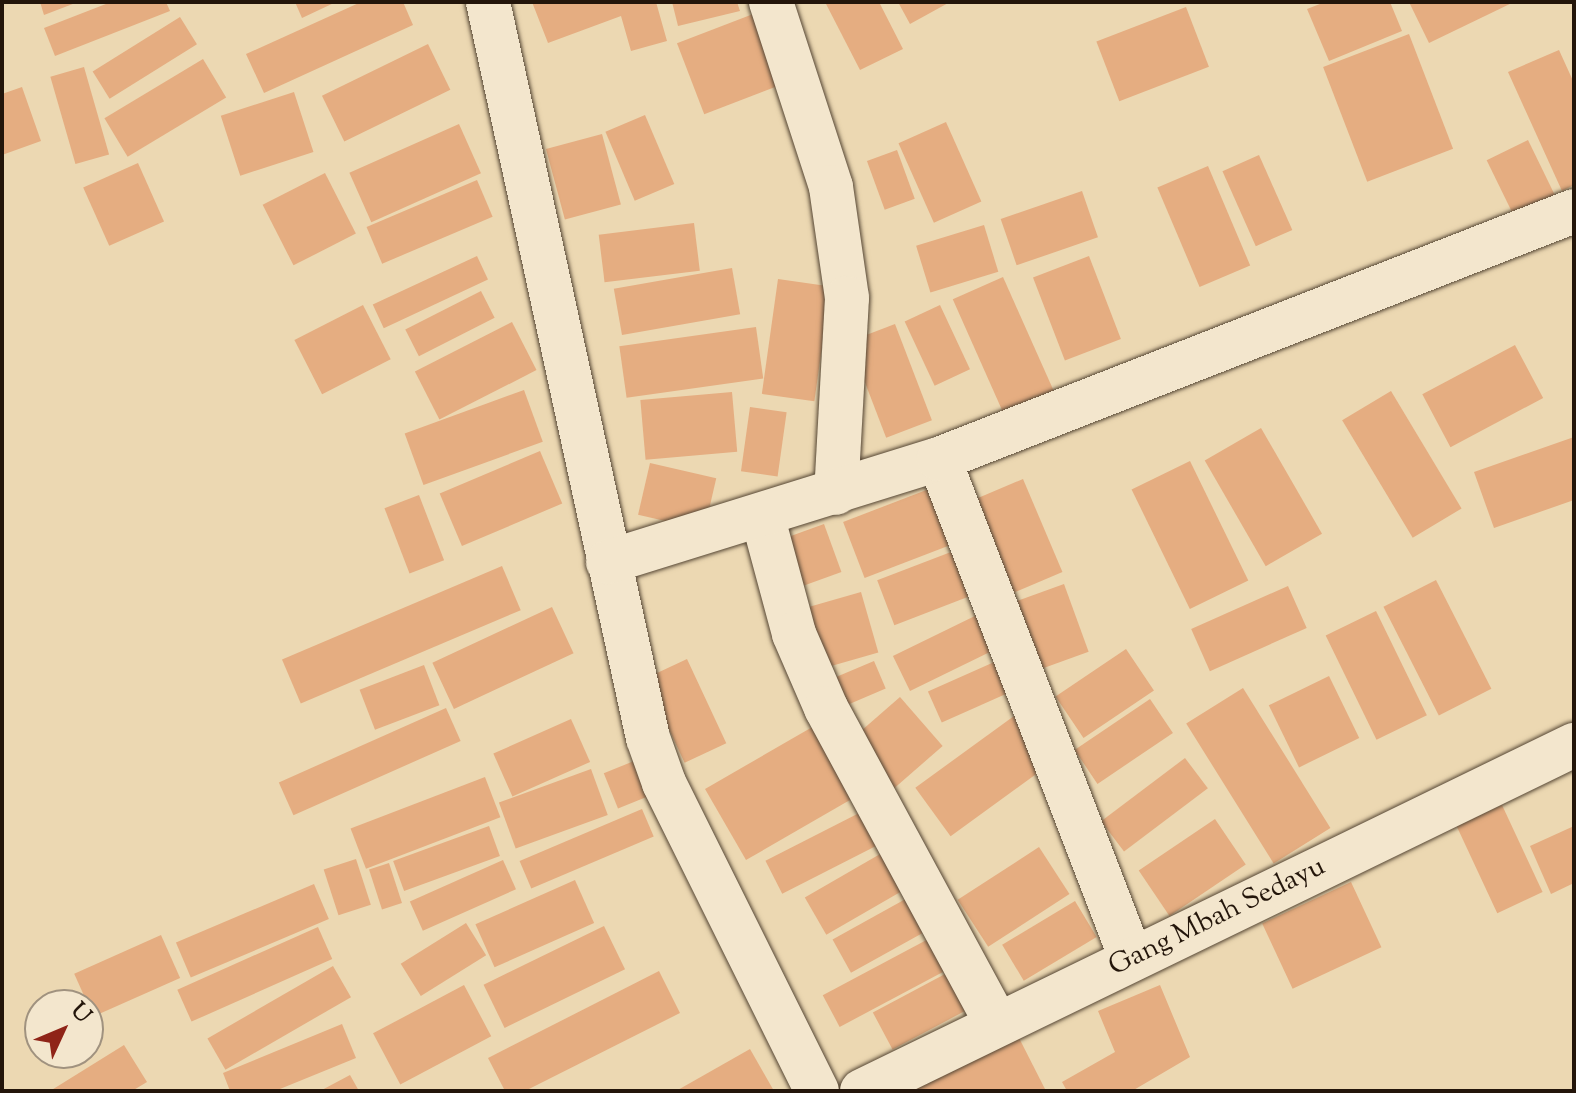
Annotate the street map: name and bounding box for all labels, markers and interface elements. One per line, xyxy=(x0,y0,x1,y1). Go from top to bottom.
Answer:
street label: Gang Mbah Sedayu xyxy=(1103,850,1331,984)
north arrow xyxy=(24,989,104,1069)
text: U xyxy=(62,996,98,1031)

